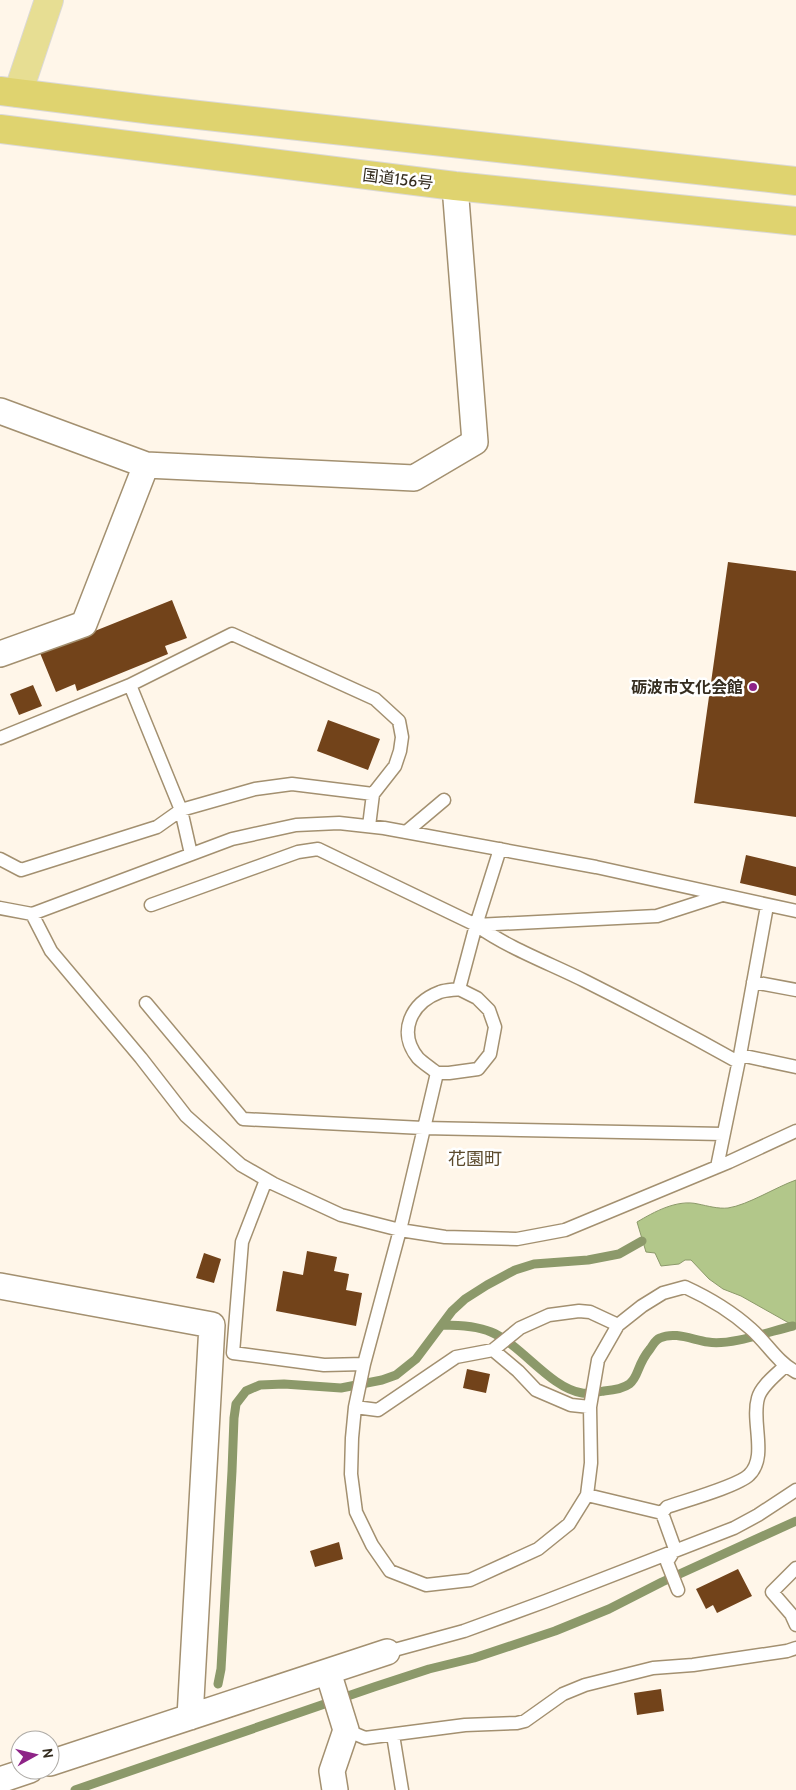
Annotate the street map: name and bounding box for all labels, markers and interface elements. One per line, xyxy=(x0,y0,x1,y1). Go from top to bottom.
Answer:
street label: 国道156号 xyxy=(362,165,434,193)
place label: 砺波市文化会館 xyxy=(631,678,743,697)
marker: 砺波市文化会館 xyxy=(747,681,759,693)
district label: 花園町 xyxy=(448,1148,502,1170)
north arrow xyxy=(10,1730,60,1780)
text: N xyxy=(38,1747,57,1759)

